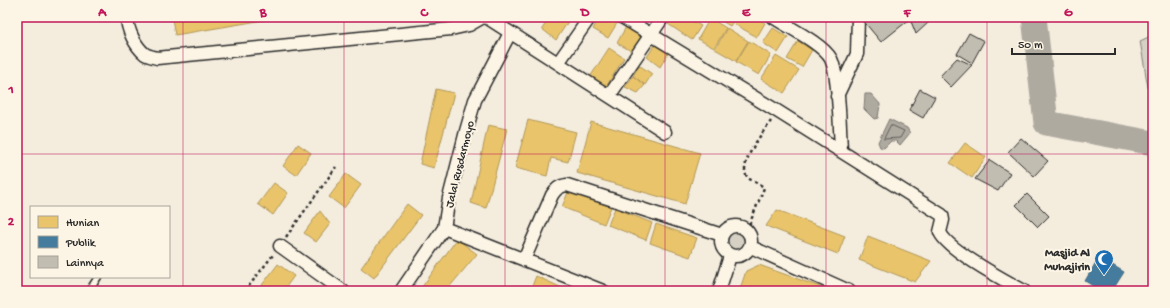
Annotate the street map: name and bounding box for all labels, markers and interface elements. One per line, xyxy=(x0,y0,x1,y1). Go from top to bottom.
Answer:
text: A xyxy=(97,6,107,21)
text: B xyxy=(259,6,268,21)
text: C xyxy=(419,6,429,21)
text: D xyxy=(580,6,590,21)
text: E xyxy=(742,6,751,21)
text: F xyxy=(903,6,912,21)
text: G xyxy=(1064,6,1073,21)
scale bar xyxy=(1012,30,1115,56)
text: 50 m xyxy=(1018,39,1043,53)
text: 1 xyxy=(7,83,14,98)
street label: Jalal Rusdarmoyo xyxy=(443,120,478,209)
legend xyxy=(30,206,170,278)
text: 2 xyxy=(8,215,15,230)
text: Hunian xyxy=(66,217,99,231)
text: Publik xyxy=(65,237,97,251)
place label: Masjid Al Muhajirin xyxy=(1044,247,1090,275)
mosque icon: Masjid Al Muhajirin xyxy=(1093,248,1115,276)
text: Lainnya xyxy=(66,257,104,271)

